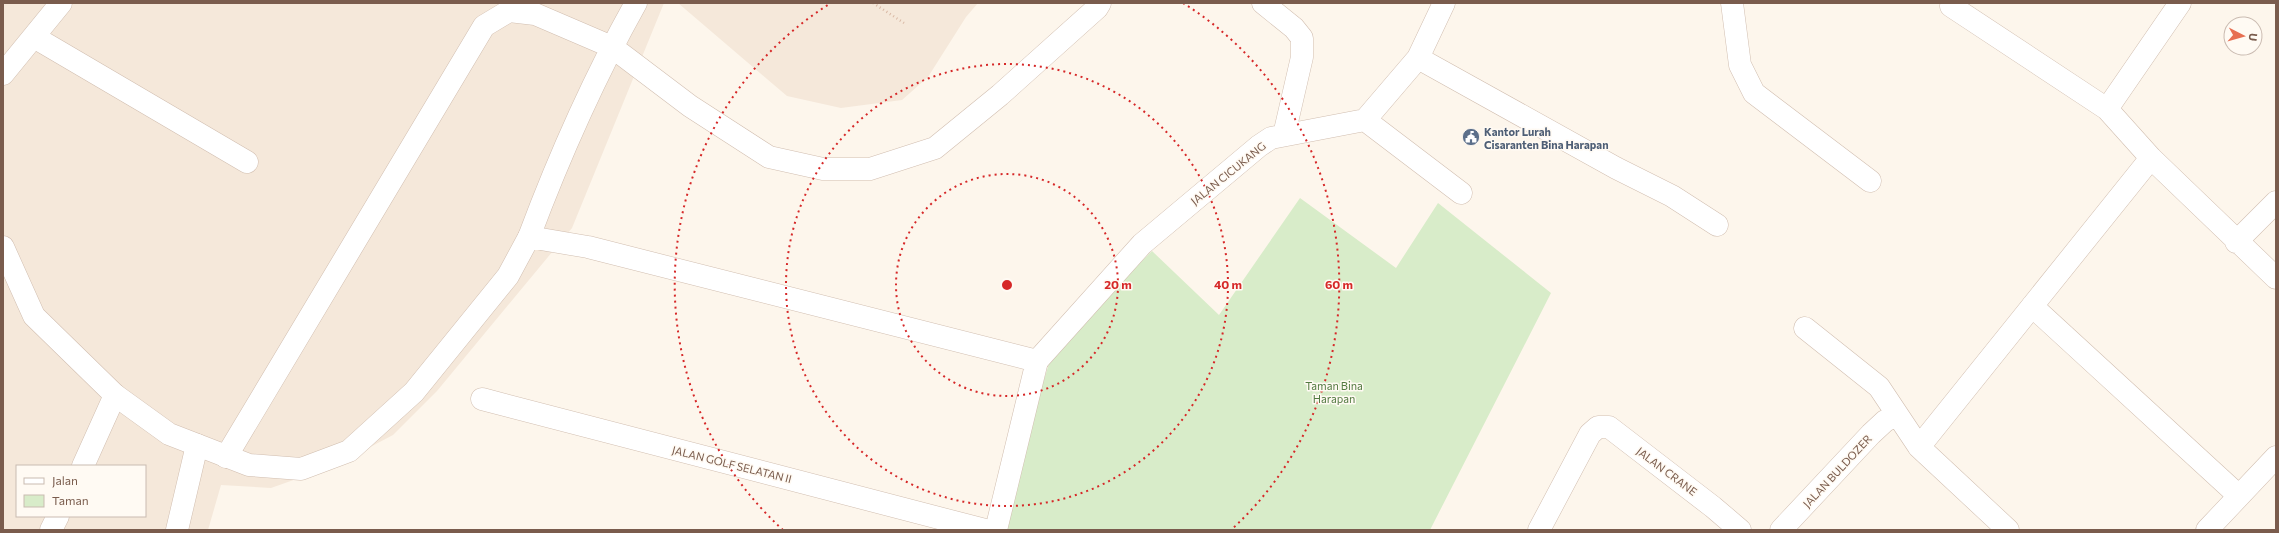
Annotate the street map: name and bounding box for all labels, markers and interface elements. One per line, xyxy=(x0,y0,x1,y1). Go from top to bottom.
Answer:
north arrow xyxy=(2223,16,2263,56)
text: U xyxy=(2247,32,2260,42)
place label: Kantor Lurah Cisaranten Bina Harapan xyxy=(1484,125,1609,151)
public building icon: Kantor Lurah Cisaranten Bina Harapan xyxy=(1461,127,1481,147)
street label: JALAN CICUKANG xyxy=(1188,139,1269,208)
text: 20 m xyxy=(1104,277,1132,291)
text: 40 m xyxy=(1214,277,1242,291)
text: 60 m xyxy=(1325,277,1353,291)
centre of rings xyxy=(1000,278,1014,292)
park label: Taman Bina Harapan xyxy=(1305,379,1363,405)
street label: JALAN BULDOZER xyxy=(1800,431,1875,511)
street label: JALAN GOLF SELATAN II xyxy=(671,443,793,486)
street label: JALAN CRANE xyxy=(1634,444,1700,499)
legend xyxy=(16,465,146,517)
text: Jalan xyxy=(52,473,78,488)
text: Taman xyxy=(52,493,89,507)

